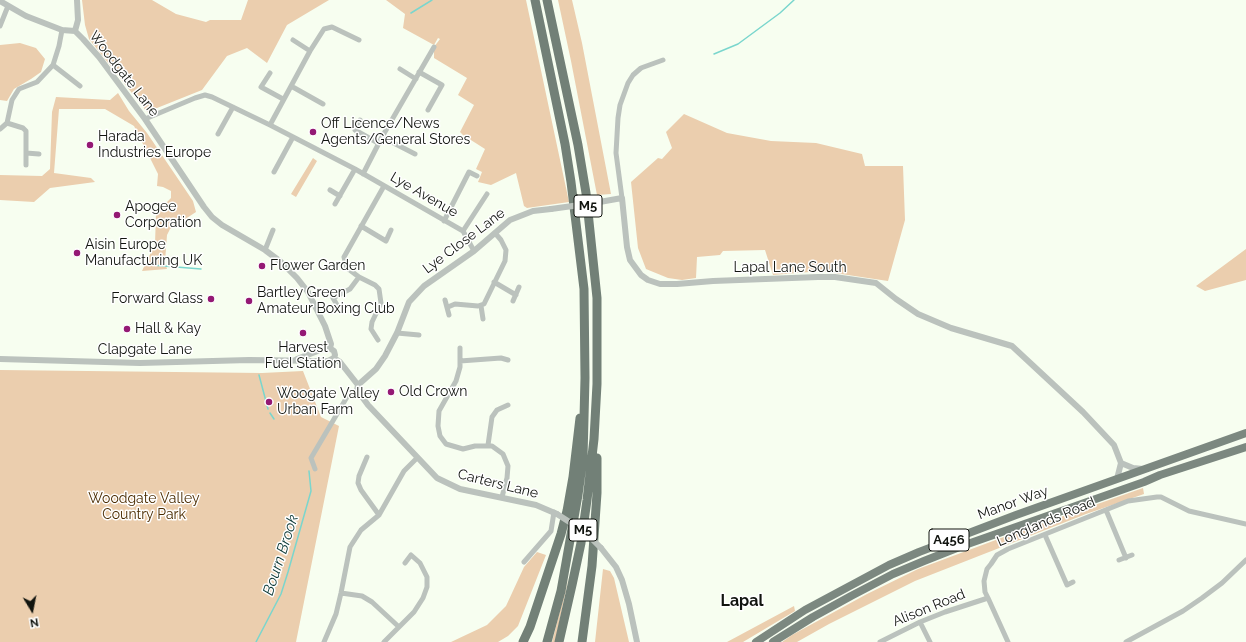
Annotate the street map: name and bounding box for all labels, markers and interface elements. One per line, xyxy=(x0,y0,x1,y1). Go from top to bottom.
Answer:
street label: Woodgate Lane xyxy=(85,28,163,120)
place label: Off Licence/News Agents/General Stores xyxy=(321,116,470,148)
marker: Off Licence/News Agents/General Stores xyxy=(308,127,318,137)
place label: Harada Industries Europe xyxy=(98,129,211,162)
marker: Harada Industries Europe xyxy=(85,140,95,150)
street label: Lye Avenue xyxy=(387,169,461,221)
road number: M5 xyxy=(574,195,602,217)
place label: Apogee Corporation xyxy=(125,199,202,232)
street label: Lye Close Lane xyxy=(420,205,508,277)
marker: Apogee Corporation xyxy=(112,210,122,220)
place label: Aisin Europe Manufacturing UK xyxy=(85,237,202,270)
marker: Aisin Europe Manufacturing UK xyxy=(72,248,82,258)
place label: Flower Garden xyxy=(270,258,365,274)
street label: Lapal Lane South xyxy=(733,260,847,276)
marker: Flower Garden xyxy=(257,261,267,271)
place label: Bartley Green Amateur Boxing Club xyxy=(257,285,395,318)
place label: Forward Glass xyxy=(111,291,203,307)
marker: Forward Glass xyxy=(206,294,216,304)
marker: Bartley Green Amateur Boxing Club xyxy=(244,296,254,306)
place label: Hall & Kay xyxy=(135,321,201,337)
marker: Hall & Kay xyxy=(122,324,132,334)
marker: Harvest Fuel Station xyxy=(298,328,308,338)
place label: Harvest Fuel Station xyxy=(265,340,341,372)
street label: Clapgate Lane xyxy=(98,342,192,358)
place label: Old Crown xyxy=(399,384,468,400)
place label: Woogate Valley Urban Farm xyxy=(277,386,380,418)
marker: Old Crown xyxy=(386,387,396,397)
marker: Woogate Valley Urban Farm xyxy=(264,397,274,407)
street label: Carters Lane xyxy=(456,466,540,502)
street label: Manor Way xyxy=(975,483,1051,523)
park label: Woodgate Valley Country Park xyxy=(88,491,200,524)
street label: Longlands Road xyxy=(994,494,1098,550)
water label: Bourn Brook xyxy=(259,512,303,598)
road number: M5 xyxy=(569,519,597,541)
road number: A456 xyxy=(929,529,969,551)
street label: Alison Road xyxy=(890,586,968,630)
north arrow xyxy=(12,590,52,630)
district label: Lapal xyxy=(721,591,763,611)
text: N xyxy=(29,615,39,629)

